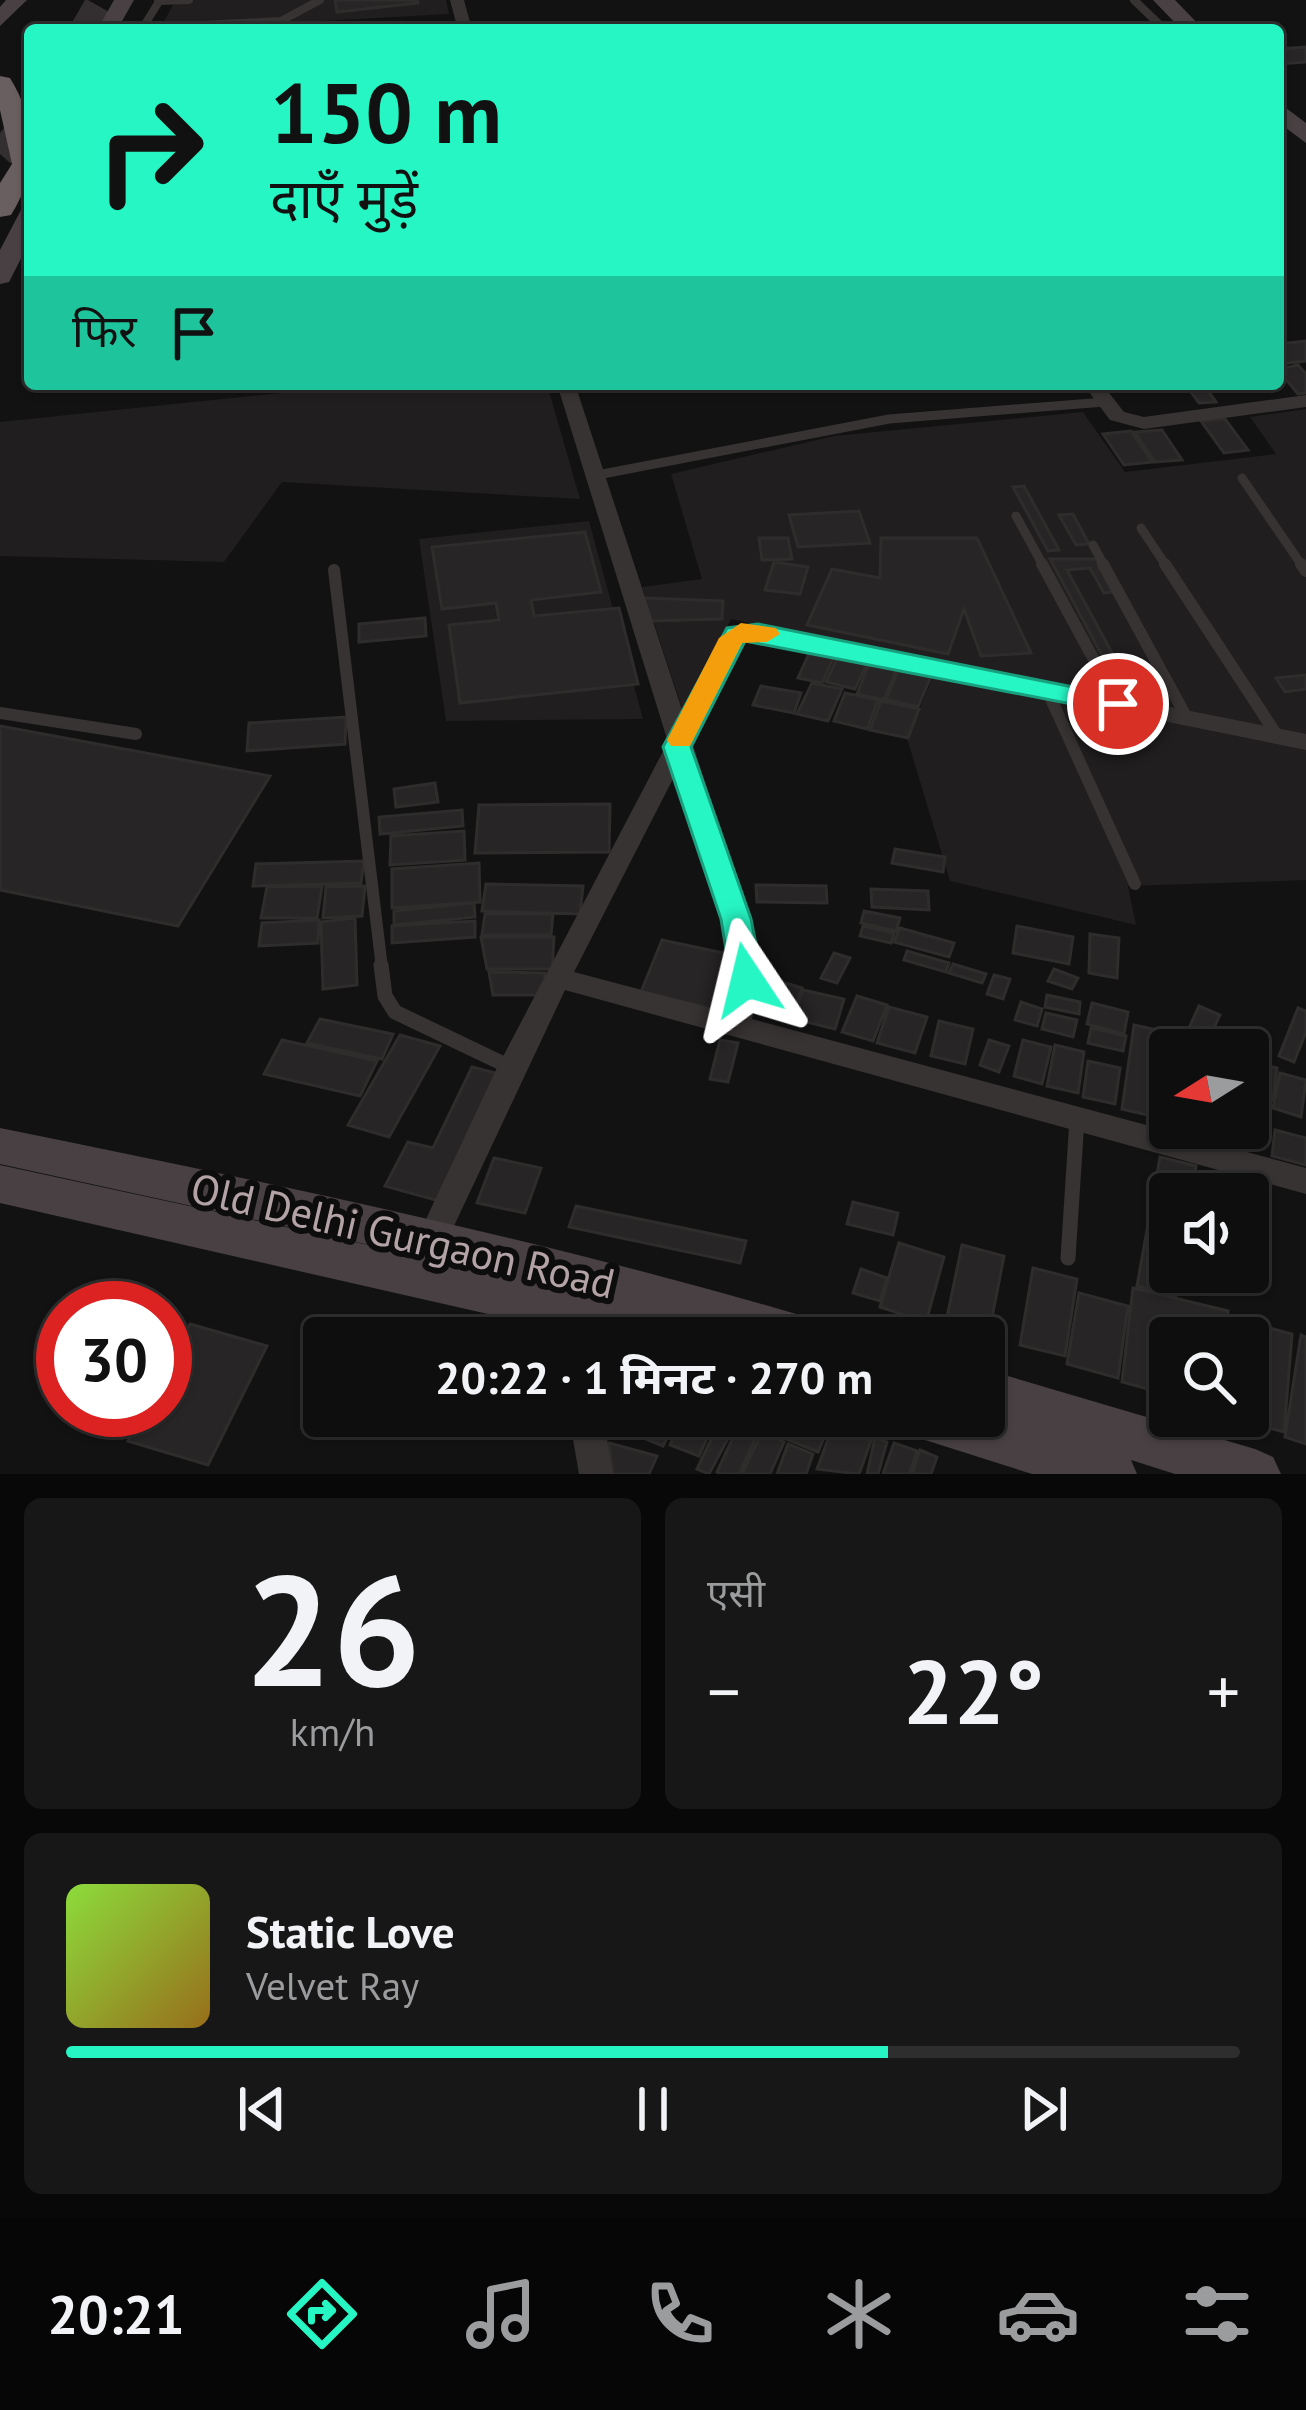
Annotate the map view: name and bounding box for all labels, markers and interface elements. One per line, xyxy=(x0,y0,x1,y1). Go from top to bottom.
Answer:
text: 150 m xyxy=(270,57,502,166)
icon: right xyxy=(72,72,228,228)
text: दाएँ मुड़ें xyxy=(270,163,418,233)
icon: arrive xyxy=(161,300,227,366)
text: फिर xyxy=(72,301,137,359)
pin xyxy=(1067,653,1169,755)
icon: arrive xyxy=(1085,671,1151,737)
position arrow xyxy=(684,917,810,1043)
north arrow xyxy=(1149,1029,1269,1149)
map controls xyxy=(1149,1029,1269,1437)
street label: Old Delhi Gurgaon Road xyxy=(186,1160,620,1310)
button: sound xyxy=(1149,1173,1269,1293)
speed limit sign: 30 xyxy=(36,1281,192,1437)
button: search xyxy=(1149,1317,1269,1437)
text: 20:22 · 1 मिनट · 270 m xyxy=(435,1348,873,1406)
text: 26 xyxy=(244,1527,421,1729)
text: एसी xyxy=(707,1567,765,1618)
text: 22° xyxy=(903,1632,1044,1749)
text: − xyxy=(707,1648,740,1733)
text: + xyxy=(1207,1648,1240,1733)
text: km/h xyxy=(290,1706,375,1757)
text: Static Love xyxy=(246,1902,455,1960)
text: Velvet Ray xyxy=(246,1960,419,2011)
icon: previous xyxy=(229,2076,295,2142)
icon: pause xyxy=(620,2076,686,2142)
icon: next xyxy=(1011,2076,1077,2142)
icon: directions xyxy=(280,2272,364,2356)
icon: music xyxy=(459,2272,543,2356)
icon: phone xyxy=(638,2272,722,2356)
icon: climate xyxy=(817,2272,901,2356)
icon: car xyxy=(996,2272,1080,2356)
icon: filters xyxy=(1175,2272,1259,2356)
text: 20:21 xyxy=(48,2279,185,2349)

